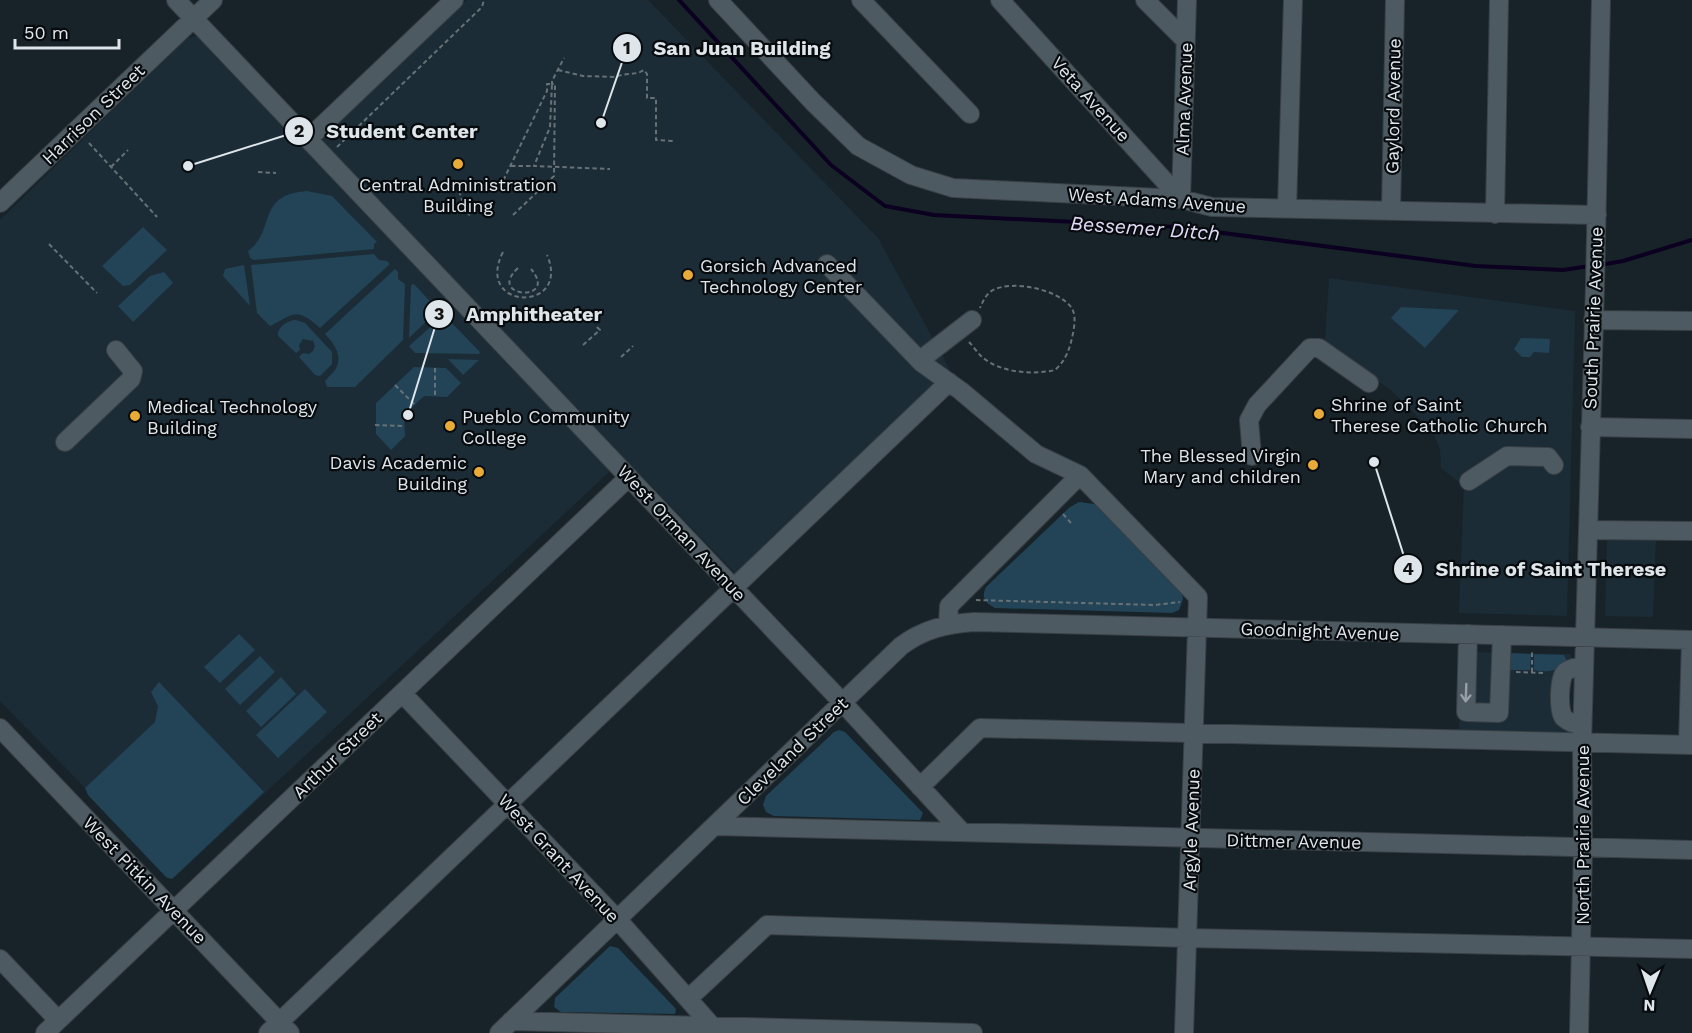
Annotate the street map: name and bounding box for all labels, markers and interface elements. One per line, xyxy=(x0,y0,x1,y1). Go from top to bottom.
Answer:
scale bar xyxy=(15,12,118,50)
text: 50 m xyxy=(24,22,69,43)
callout: San Juan Building xyxy=(612,29,843,67)
text: San Juan Building xyxy=(654,36,831,60)
text: 1 xyxy=(623,37,631,58)
street label: Gaylord Avenue xyxy=(1381,38,1405,174)
street label: Alma Avenue xyxy=(1172,42,1196,156)
street label: Veta Avenue xyxy=(1047,52,1135,146)
street label: Harrison Street xyxy=(37,59,149,168)
callout: Student Center xyxy=(284,112,489,150)
text: Student Center xyxy=(326,119,478,143)
text: 2 xyxy=(294,120,304,141)
marker: Central Administration Building xyxy=(451,157,465,171)
place label: Central Administration Building xyxy=(359,174,557,216)
street label: West Adams Avenue xyxy=(1067,183,1247,217)
water label: Bessemer Ditch xyxy=(1069,211,1221,245)
street label: South Prairie Avenue xyxy=(1579,226,1607,410)
place label: Gorsich Advanced Technology Center xyxy=(700,255,862,297)
marker: Gorsich Advanced Technology Center xyxy=(681,268,695,282)
callout: Amphitheater xyxy=(424,295,614,333)
text: Amphitheater xyxy=(466,302,602,326)
text: 3 xyxy=(434,303,444,324)
place label: Shrine of Saint Therese Catholic Church xyxy=(1331,394,1548,436)
place label: Medical Technology Building xyxy=(147,396,318,438)
place label: Pueblo Community College xyxy=(462,406,630,448)
marker: Shrine of Saint Therese Catholic Church xyxy=(1312,407,1326,421)
marker: Medical Technology Building xyxy=(128,409,142,423)
marker: Pueblo Community College xyxy=(443,419,457,433)
place label: The Blessed Virgin Mary and children xyxy=(1140,445,1301,487)
place label: Davis Academic Building xyxy=(329,452,467,494)
marker: The Blessed Virgin Mary and children xyxy=(1306,458,1320,472)
street label: West Orman Avenue xyxy=(613,461,751,605)
marker: Davis Academic Building xyxy=(472,465,486,479)
callout: Shrine of Saint Therese xyxy=(1393,550,1678,588)
text: Shrine of Saint Therese xyxy=(1436,557,1666,581)
text: 4 xyxy=(1402,558,1414,579)
street label: Goodnight Avenue xyxy=(1240,618,1400,644)
one-way arrow xyxy=(1461,682,1472,702)
street label: Cleveland Street xyxy=(732,692,852,809)
street label: Arthur Street xyxy=(288,707,386,803)
street label: North Prairie Avenue xyxy=(1572,745,1593,925)
street label: Argyle Avenue xyxy=(1178,768,1204,892)
street label: West Grant Avenue xyxy=(494,789,624,927)
street label: West Pitkin Avenue xyxy=(79,812,211,948)
street label: Dittmer Avenue xyxy=(1226,829,1362,853)
north arrow xyxy=(1620,961,1680,1021)
text: N xyxy=(1643,996,1656,1015)

